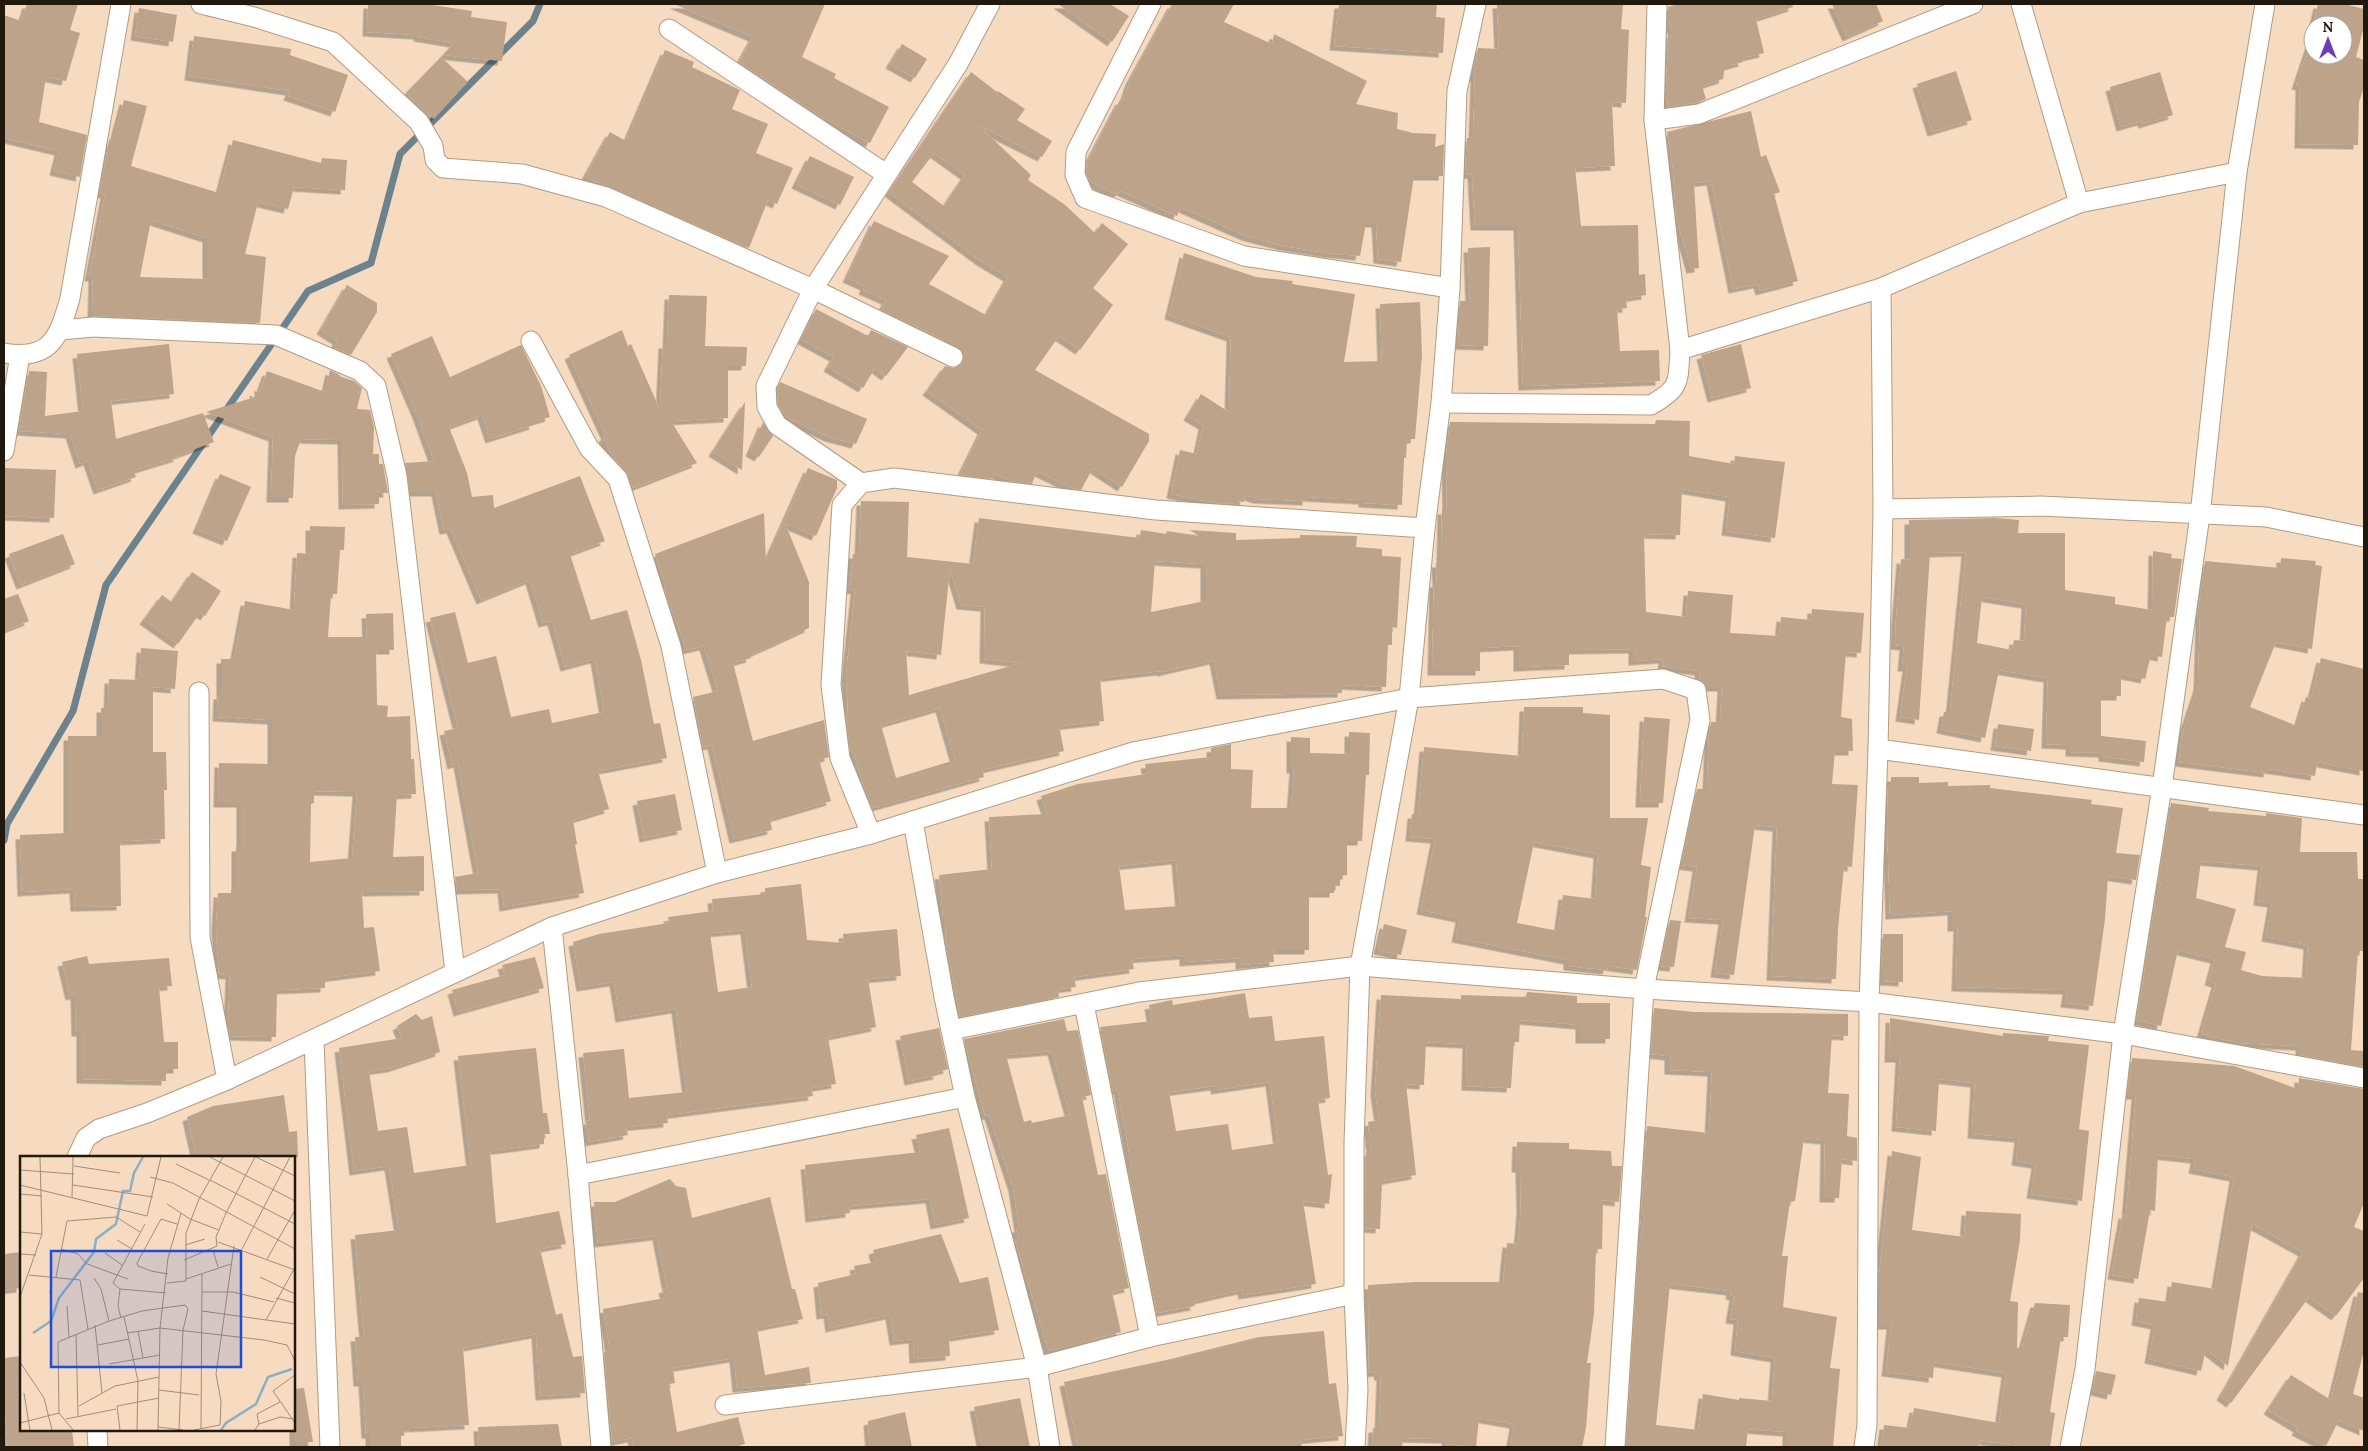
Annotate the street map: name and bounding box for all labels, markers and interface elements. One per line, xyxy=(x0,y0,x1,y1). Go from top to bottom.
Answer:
north arrow xyxy=(2303,15,2353,65)
text: N xyxy=(2323,18,2334,36)
inset map xyxy=(20,1156,295,1431)

